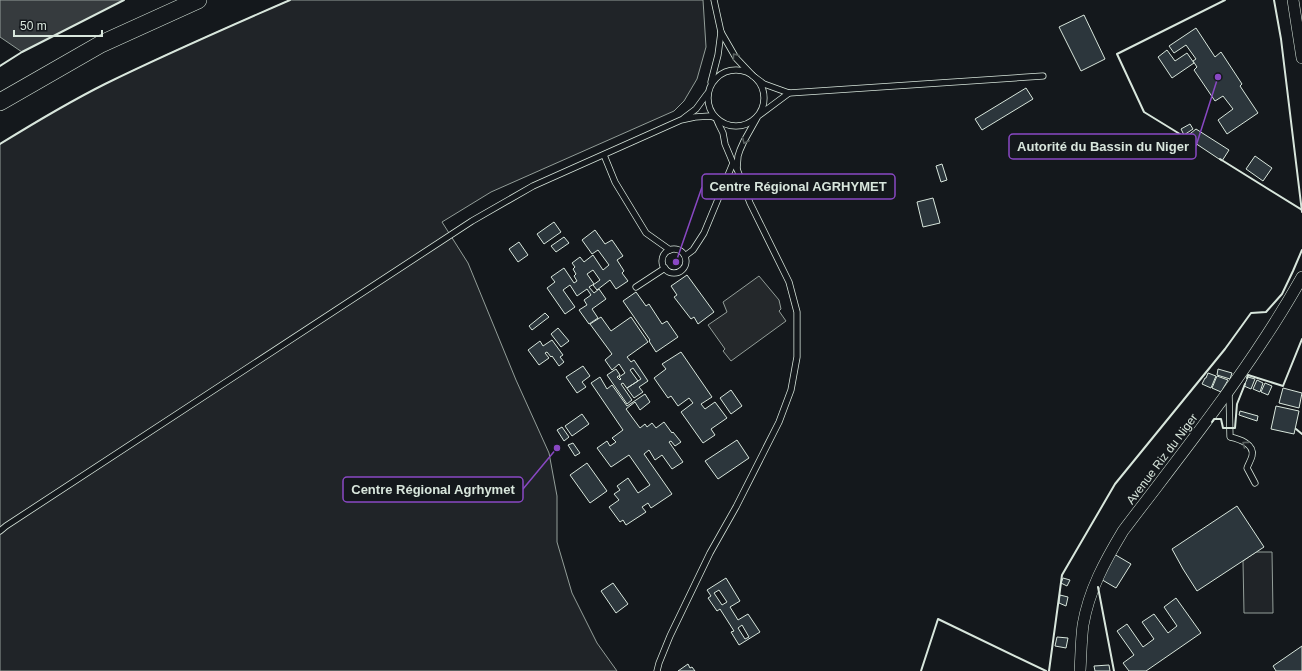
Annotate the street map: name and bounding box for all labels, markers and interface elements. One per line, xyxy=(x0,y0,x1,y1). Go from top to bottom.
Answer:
scale bar xyxy=(14,12,102,38)
text: 50 m xyxy=(20,19,47,33)
one-way arrow xyxy=(732,53,740,60)
callout: Autorité du Bassin du Niger xyxy=(1009,134,1196,159)
one-way arrow xyxy=(742,136,750,144)
text: Autorité du Bassin du Niger xyxy=(1017,139,1189,154)
callout: Centre Régional AGRHYMET xyxy=(702,174,895,199)
text: Centre Régional AGRHYMET xyxy=(709,179,887,194)
street label: Avenue Riz du Niger xyxy=(1123,411,1201,507)
one-way arrow xyxy=(1243,442,1250,449)
callout: Centre Régional Agrhymet xyxy=(343,477,523,502)
text: Centre Régional Agrhymet xyxy=(351,482,515,497)

